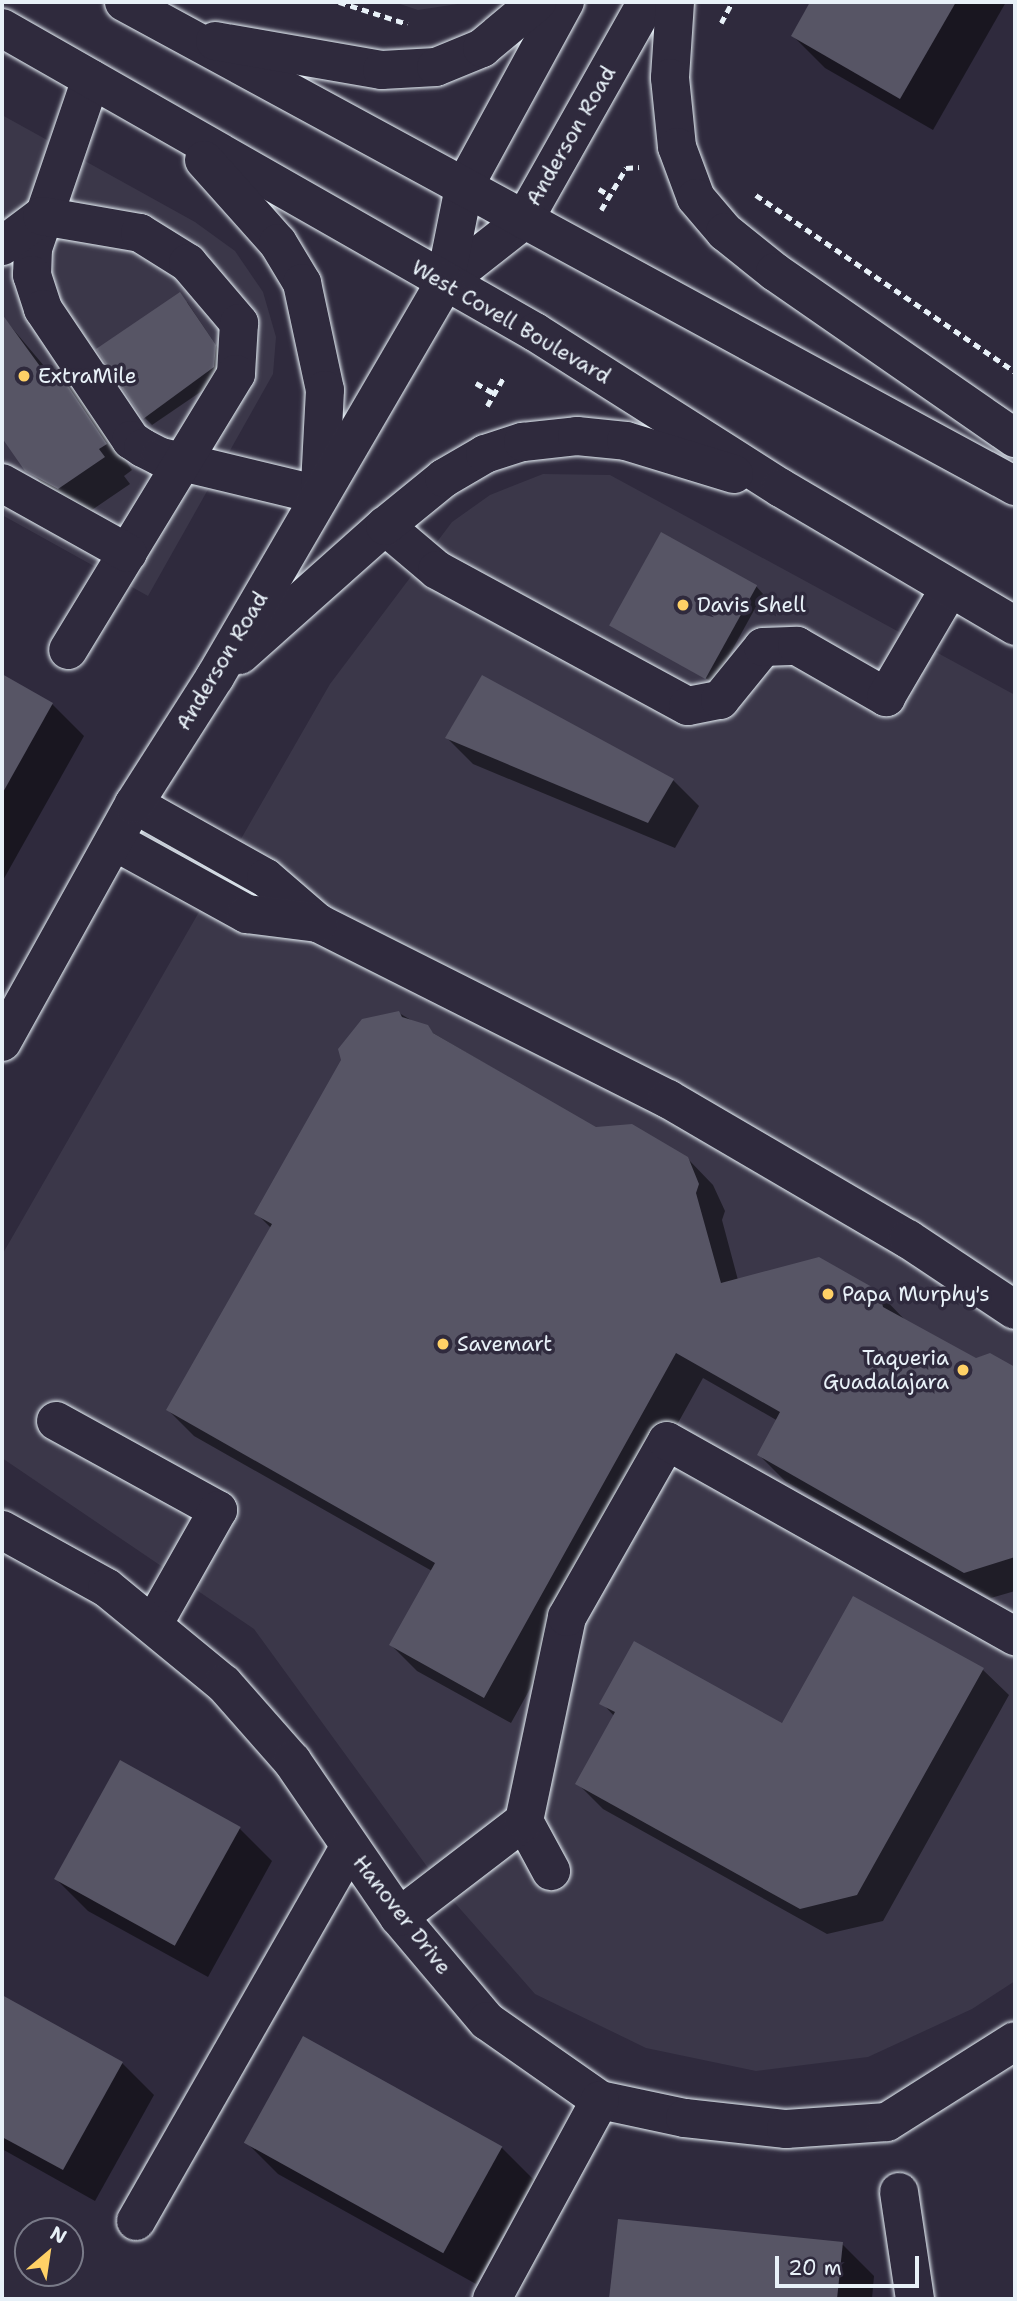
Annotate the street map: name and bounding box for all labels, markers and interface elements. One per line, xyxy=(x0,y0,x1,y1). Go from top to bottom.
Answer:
street label: Anderson Road xyxy=(521,62,621,210)
street label: West Covell Boulevard xyxy=(407,255,615,389)
place label: ExtraMile xyxy=(38,363,137,389)
marker: ExtraMile xyxy=(16,368,32,384)
street label: Anderson Road xyxy=(171,587,273,735)
place label: Davis Shell xyxy=(697,592,806,618)
marker: Davis Shell xyxy=(675,597,691,613)
place label: Papa Murphy's xyxy=(842,1281,990,1307)
marker: Papa Murphy's xyxy=(820,1286,836,1302)
place label: Savemart xyxy=(457,1331,553,1357)
marker: Savemart xyxy=(435,1336,451,1352)
place label: Taqueria Guadalajara xyxy=(823,1345,949,1395)
marker: Taqueria Guadalajara xyxy=(955,1362,971,1378)
street label: Hanover Drive xyxy=(348,1850,456,1980)
north arrow xyxy=(14,2217,84,2287)
text: N xyxy=(46,2220,71,2250)
scale bar xyxy=(779,2242,922,2286)
text: 20 m xyxy=(788,2254,842,2282)

